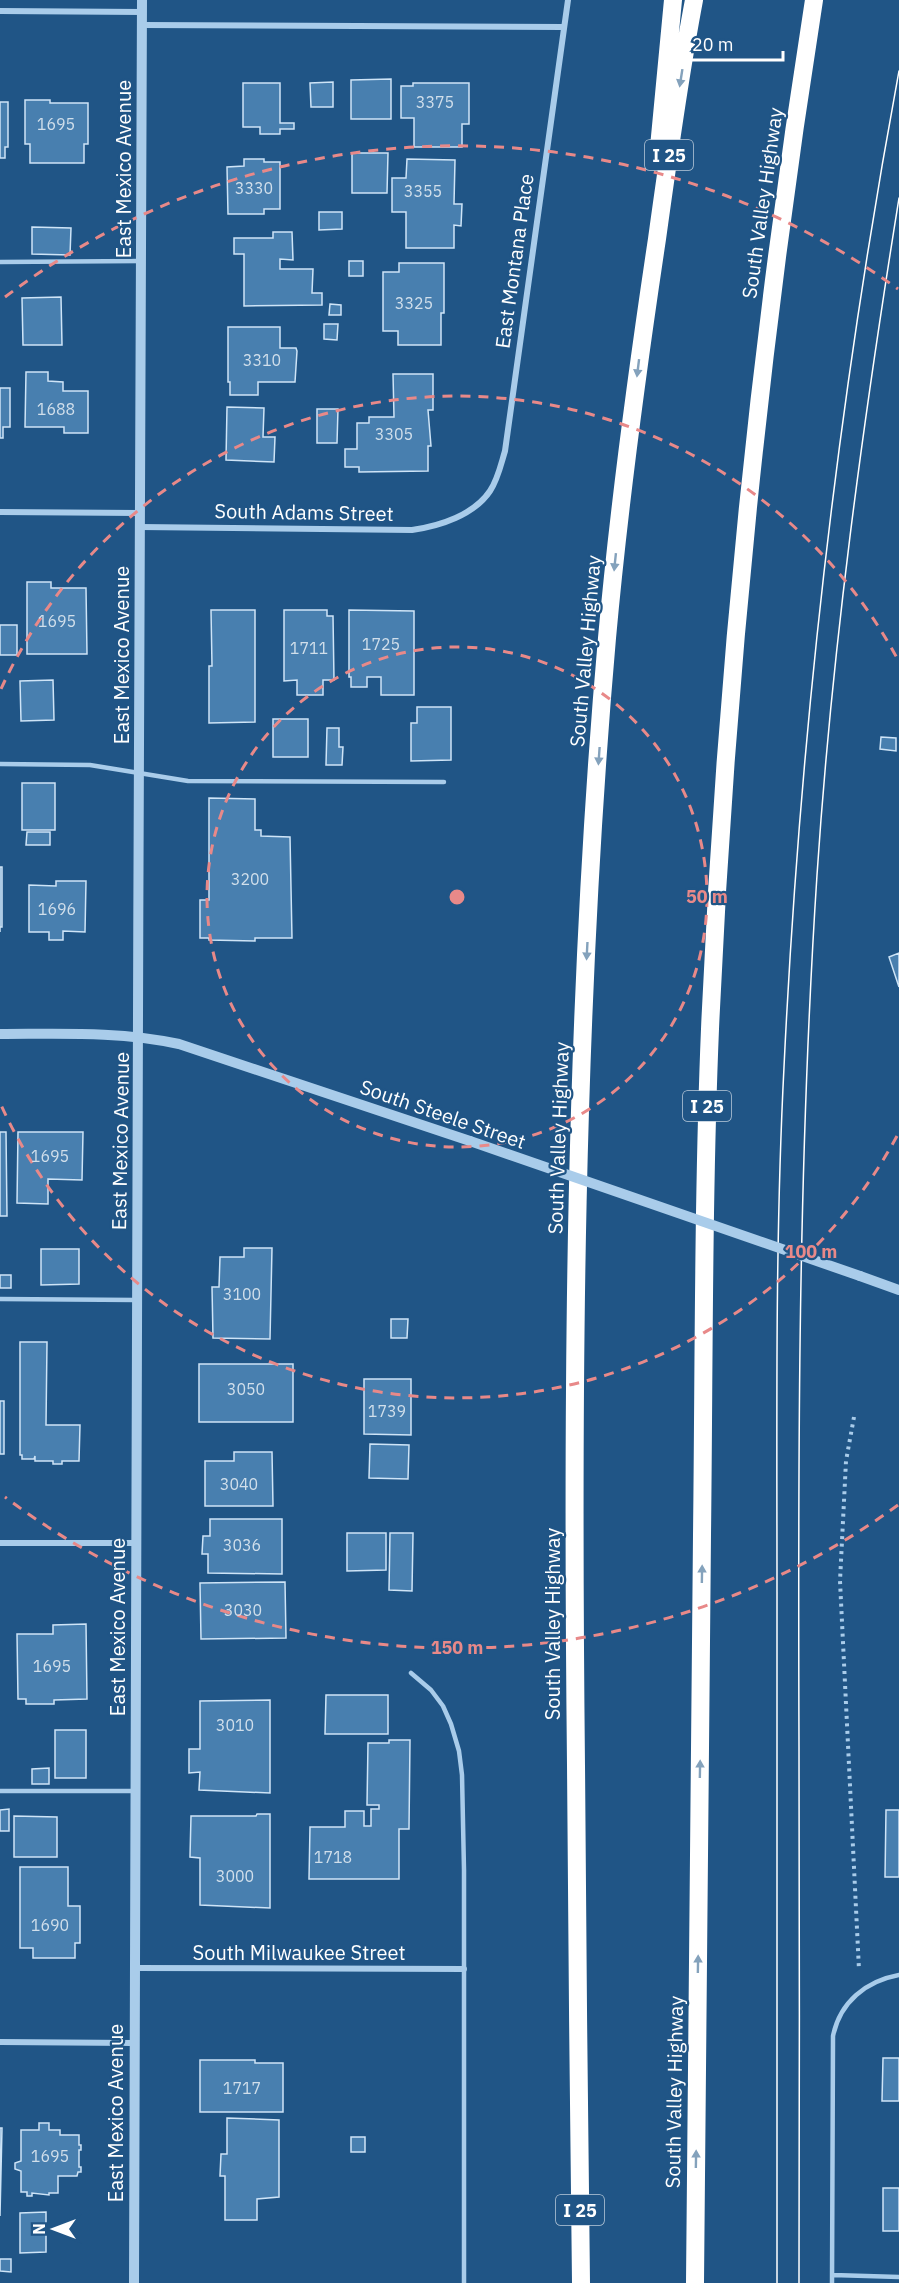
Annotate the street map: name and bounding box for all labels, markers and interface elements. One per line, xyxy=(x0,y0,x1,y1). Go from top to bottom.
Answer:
scale bar xyxy=(683,24,784,62)
text: 20 m xyxy=(692,33,734,56)
one-way arrow xyxy=(676,69,685,88)
street label: East Mexico Avenue xyxy=(110,80,137,258)
house number: 3375 xyxy=(416,92,454,112)
street label: South Valley Highway xyxy=(735,106,789,300)
house number: 1695 xyxy=(37,114,75,134)
road number: I 25 xyxy=(645,140,693,170)
street label: East Montana Place xyxy=(488,172,540,350)
house number: 3330 xyxy=(235,178,273,198)
house number: 3355 xyxy=(404,181,442,201)
house number: 3325 xyxy=(395,293,433,313)
house number: 3310 xyxy=(243,350,281,370)
one-way arrow xyxy=(633,359,643,378)
house number: 1688 xyxy=(37,399,75,419)
house number: 3305 xyxy=(375,424,413,444)
street label: South Adams Street xyxy=(214,497,394,527)
one-way arrow xyxy=(610,552,620,571)
street label: South Valley Highway xyxy=(563,554,607,748)
street label: East Mexico Avenue xyxy=(108,566,135,744)
house number: 1695 xyxy=(38,611,76,631)
house number: 1725 xyxy=(362,634,400,654)
house number: 1711 xyxy=(290,638,328,658)
one-way arrow xyxy=(594,747,604,766)
house number: 3200 xyxy=(231,869,269,889)
text: 50 m xyxy=(686,885,728,908)
centre of rings xyxy=(447,887,467,907)
house number: 1696 xyxy=(38,899,76,919)
one-way arrow xyxy=(582,941,591,960)
street label: South Valley Highway xyxy=(541,1041,575,1235)
street label: East Mexico Avenue xyxy=(105,1052,135,1230)
street label: South Steele Street xyxy=(356,1073,530,1155)
road number: I 25 xyxy=(683,1091,731,1121)
house number: 1695 xyxy=(31,1146,69,1166)
text: 100 m xyxy=(785,1240,837,1263)
house number: 3100 xyxy=(223,1284,261,1304)
house number: 3050 xyxy=(227,1379,265,1399)
house number: 1739 xyxy=(368,1401,406,1421)
house number: 3040 xyxy=(220,1474,258,1494)
street label: South Valley Highway xyxy=(539,1528,566,1720)
house number: 3036 xyxy=(223,1535,261,1555)
street label: East Mexico Avenue xyxy=(104,1538,131,1716)
one-way arrow xyxy=(697,1564,707,1583)
house number: 3030 xyxy=(224,1600,262,1620)
text: 150 m xyxy=(431,1636,483,1659)
house number: 1695 xyxy=(33,1656,71,1676)
house number: 3010 xyxy=(216,1715,254,1735)
one-way arrow xyxy=(695,1759,705,1778)
house number: 1718 xyxy=(314,1847,352,1867)
house number: 3000 xyxy=(216,1866,254,1886)
house number: 1690 xyxy=(31,1915,69,1935)
street label: South Milwaukee Street xyxy=(193,1939,405,1966)
one-way arrow xyxy=(693,1954,703,1973)
street label: South Valley Highway xyxy=(659,1995,689,2189)
street label: East Mexico Avenue xyxy=(102,2024,129,2202)
house number: 1717 xyxy=(223,2078,261,2098)
house number: 1695 xyxy=(31,2146,69,2166)
one-way arrow xyxy=(691,2149,701,2168)
road number: I 25 xyxy=(556,2195,604,2225)
north arrow xyxy=(24,2199,84,2259)
text: N xyxy=(29,2223,49,2235)

